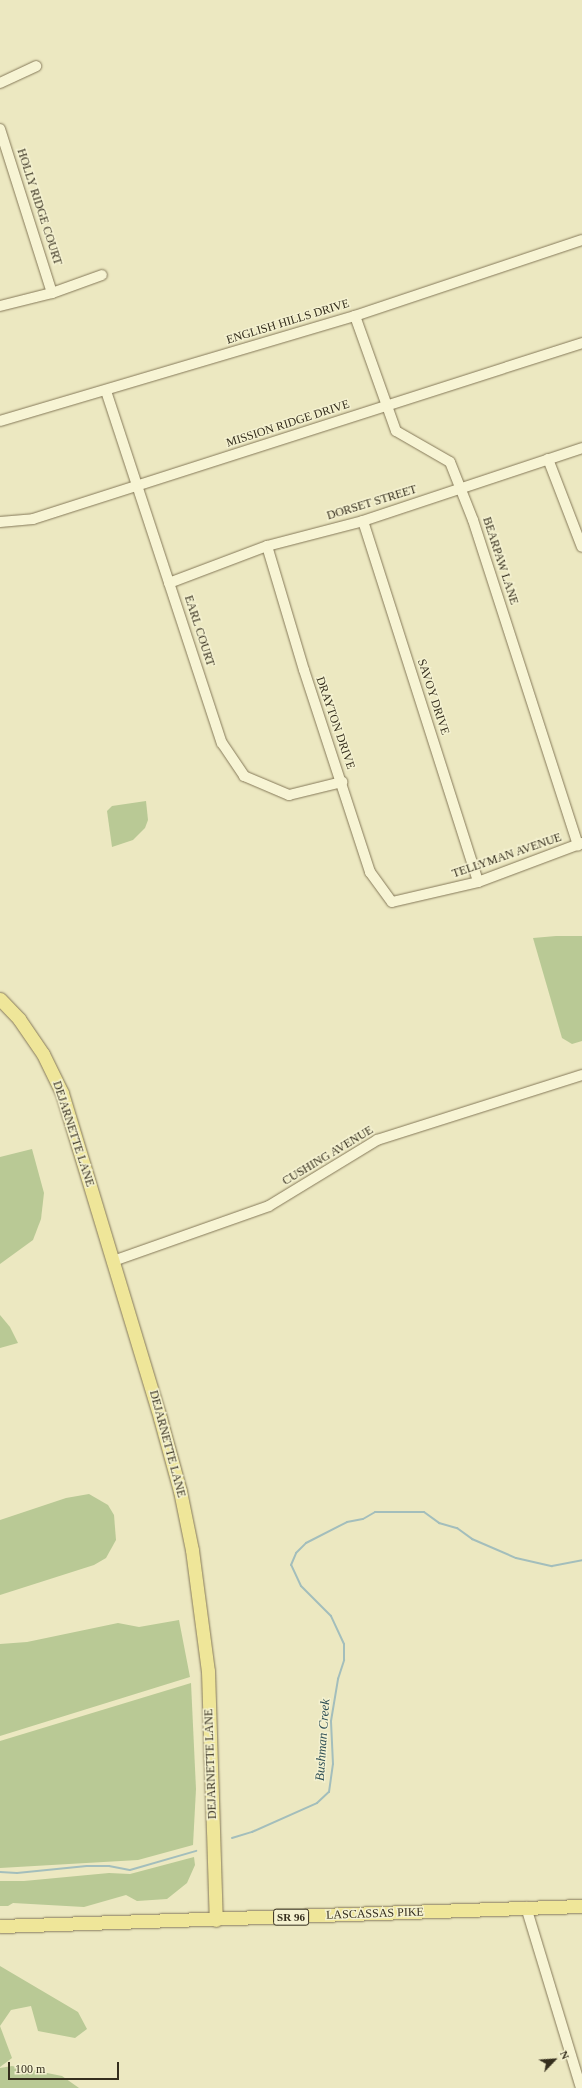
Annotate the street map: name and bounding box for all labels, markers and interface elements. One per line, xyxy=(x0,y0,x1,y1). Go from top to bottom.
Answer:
street label: HOLLY RIDGE COURT xyxy=(13,147,65,267)
street label: ENGLISH HILLS DRIVE xyxy=(225,296,351,348)
street label: MISSION RIDGE DRIVE xyxy=(225,397,351,451)
street label: DORSET STREET xyxy=(325,482,419,524)
street label: BEARPAW LANE xyxy=(479,515,521,607)
street label: EARL COURT xyxy=(181,593,217,669)
street label: SAVOY DRIVE xyxy=(414,657,452,737)
street label: DRAYTON DRIVE xyxy=(312,675,358,771)
street label: TELLYMAN AVENUE xyxy=(450,830,564,882)
street label: DEJARNETTE LANE xyxy=(49,1079,97,1189)
street label: CUSHING AVENUE xyxy=(280,1123,376,1189)
street label: DEJARNETTE LANE xyxy=(146,1389,188,1499)
water label: Bushman Creek xyxy=(312,1698,334,1782)
street label: DEJARNETTE LANE xyxy=(202,1709,220,1819)
street label: LASCASSAS PIKE xyxy=(326,1905,424,1923)
road number: SR 96 xyxy=(273,1908,309,1926)
north arrow xyxy=(534,2040,574,2080)
text: N xyxy=(558,2049,572,2061)
scale bar xyxy=(10,2054,121,2080)
text: 100 m xyxy=(15,2062,45,2076)

